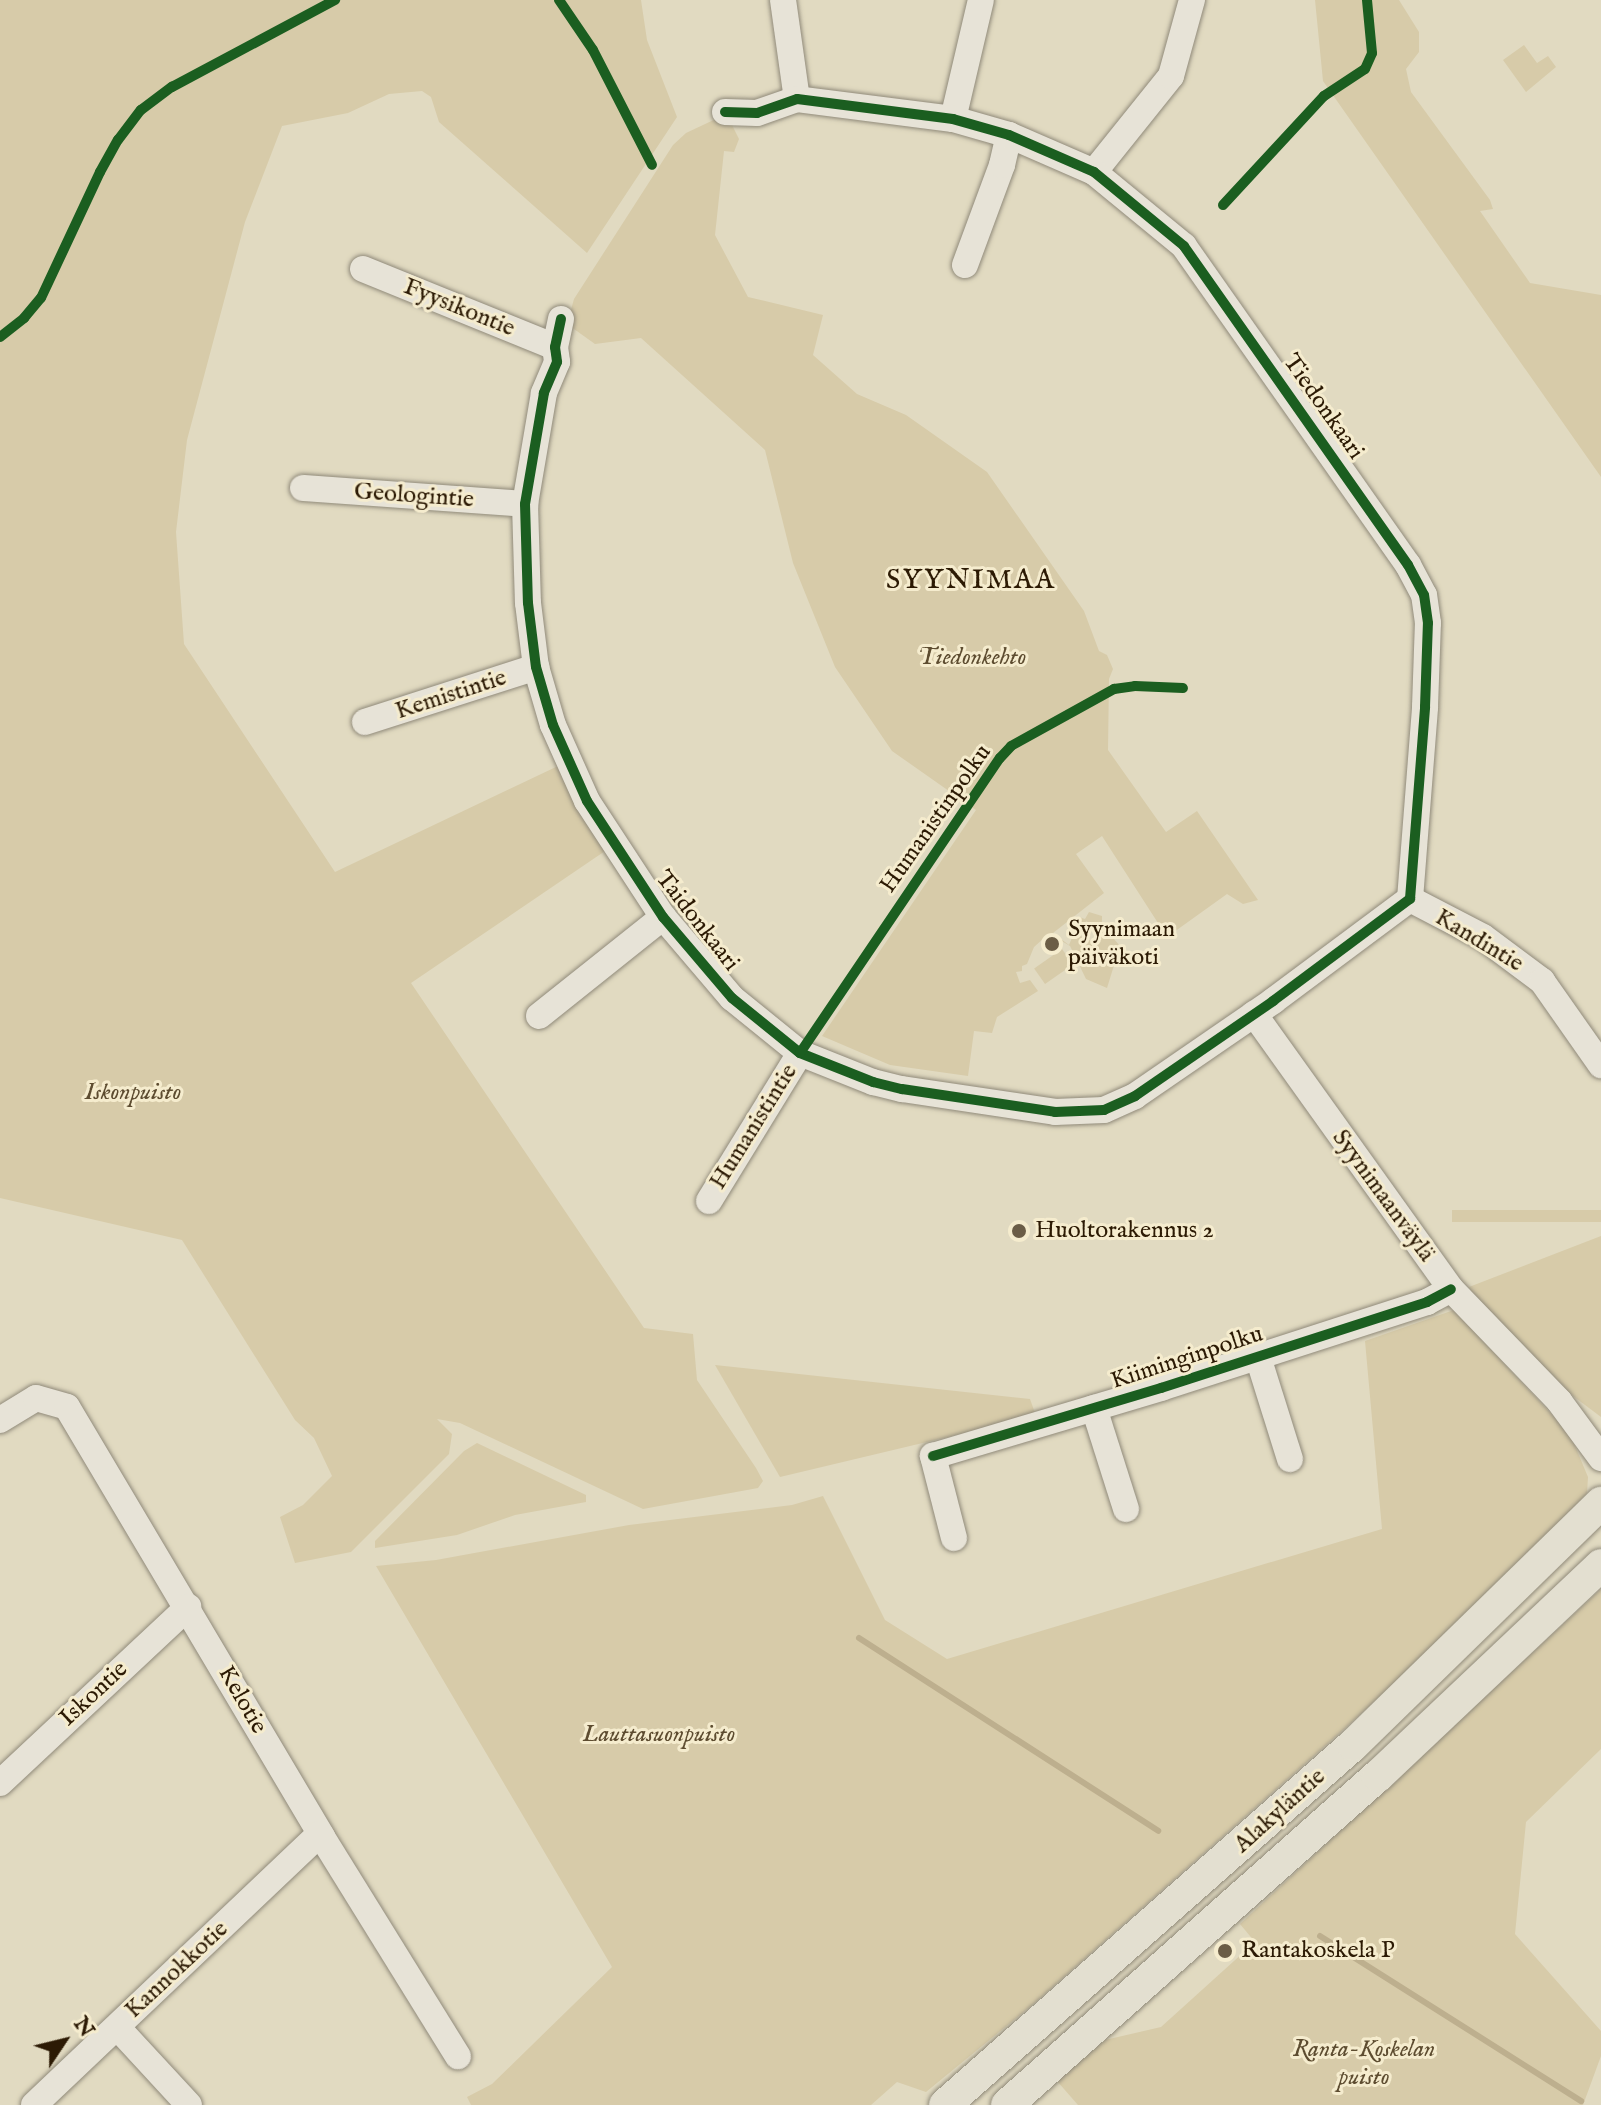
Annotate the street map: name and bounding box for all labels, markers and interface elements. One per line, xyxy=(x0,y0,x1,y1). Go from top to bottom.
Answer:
street label: Fyysikontie xyxy=(399,273,519,343)
street label: Tiedonkaari xyxy=(1276,349,1370,465)
street label: Geologintie xyxy=(353,477,475,515)
district label: SYYNIMAA xyxy=(886,564,1056,598)
park label: Tiedonkehto xyxy=(918,644,1026,672)
street label: Kemistintie xyxy=(392,664,510,726)
street label: Humanistinpolku xyxy=(874,739,998,899)
street label: Taidonkaari xyxy=(649,865,745,977)
street label: Kandintie xyxy=(1430,903,1528,979)
place label: Syynimaan päiväkoti xyxy=(1068,916,1175,972)
marker: Syynimaan päiväkoti xyxy=(1043,935,1061,953)
street label: Humanistintie xyxy=(704,1059,804,1195)
park label: Iskonpuisto xyxy=(85,1079,181,1107)
street label: Syynimaanväylä xyxy=(1326,1124,1440,1268)
place label: Huoltorakennus 2 xyxy=(1035,1217,1214,1245)
marker: Huoltorakennus 2 xyxy=(1010,1222,1028,1240)
street label: Kiiminginpolku xyxy=(1107,1320,1267,1396)
street label: Iskontie xyxy=(54,1655,134,1733)
street label: Kelotie xyxy=(211,1661,273,1739)
park label: Lauttasuonpuisto xyxy=(583,1721,735,1749)
street label: Alakyläntie xyxy=(1228,1763,1332,1859)
street label: Kannokkotie xyxy=(120,1915,234,2025)
place label: Rantakoskela P xyxy=(1241,1937,1395,1965)
marker: Rantakoskela P xyxy=(1216,1942,1234,1960)
north arrow xyxy=(24,2001,104,2081)
text: N xyxy=(67,2011,101,2043)
park label: Ranta-Koskelan puisto xyxy=(1293,2036,1435,2092)

